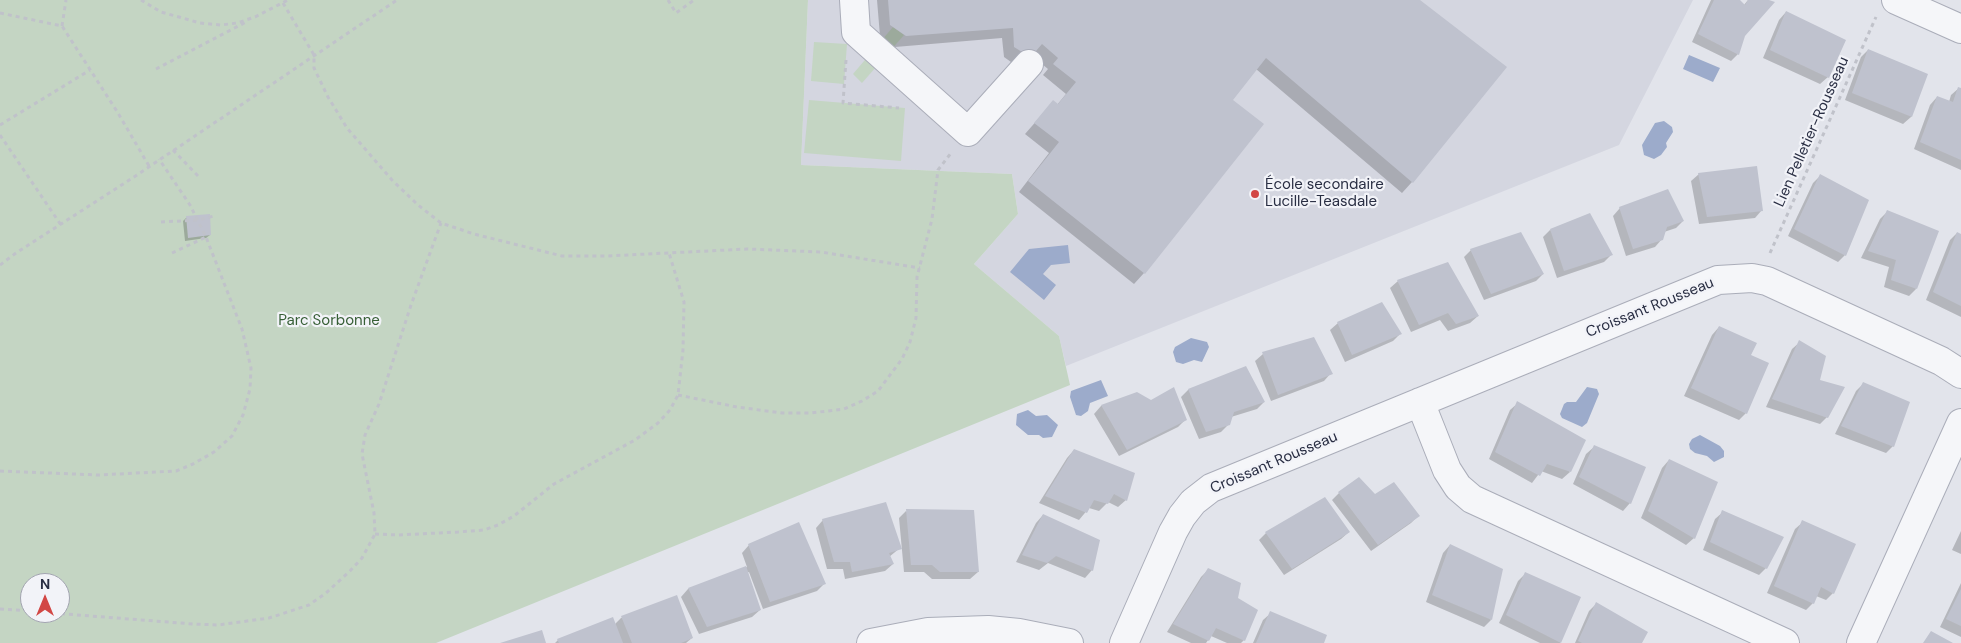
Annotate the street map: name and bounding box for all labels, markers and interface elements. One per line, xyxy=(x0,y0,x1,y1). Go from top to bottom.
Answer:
street label: Lien Pelletier-Rousseau xyxy=(1771,54,1853,210)
place label: École secondaire Lucille-Teasdale xyxy=(1265,176,1384,211)
marker: École secondaire Lucille-Teasdale xyxy=(1249,188,1261,200)
street label: Croissant Rousseau xyxy=(1583,274,1717,342)
park label: Parc Sorbonne xyxy=(278,312,380,330)
street label: Croissant Rousseau xyxy=(1208,428,1340,498)
north arrow xyxy=(20,573,70,623)
text: N xyxy=(40,575,50,593)

